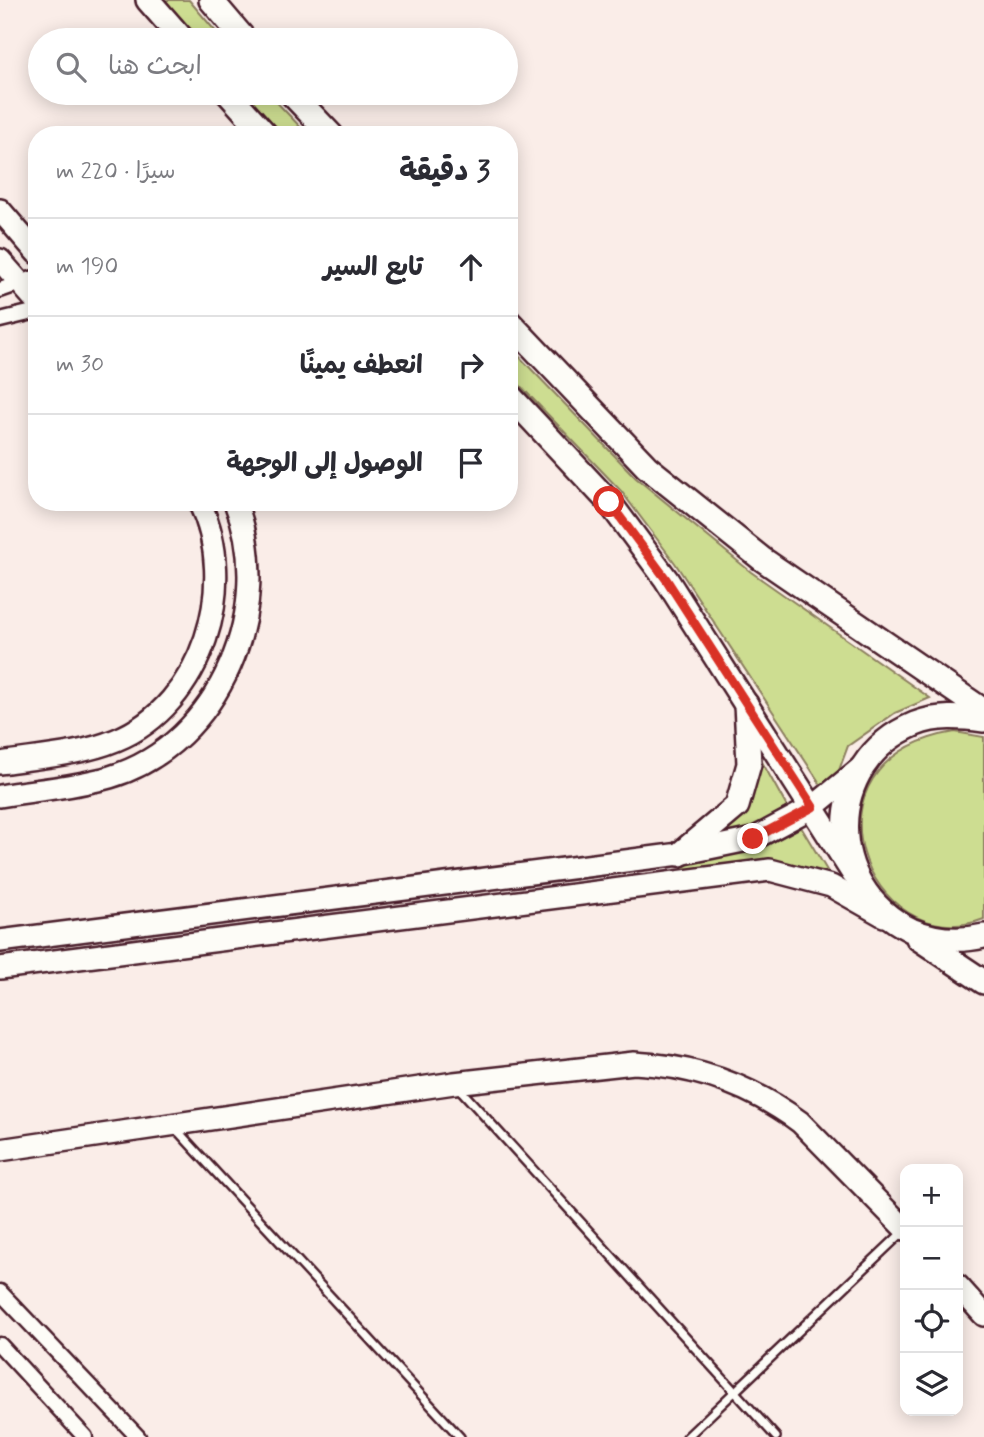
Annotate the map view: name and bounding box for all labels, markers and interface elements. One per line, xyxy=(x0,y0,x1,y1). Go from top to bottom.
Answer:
search box xyxy=(28,28,518,105)
icon: search xyxy=(52,48,90,86)
text: ابحث هنا xyxy=(108,50,202,84)
text: 3 دقيقة xyxy=(399,152,490,191)
text: سيرًا · 220 m xyxy=(56,157,176,187)
icon: ahead xyxy=(452,248,490,286)
text: تابع السير xyxy=(323,251,423,285)
text: 190 m xyxy=(56,252,118,282)
icon: right xyxy=(452,346,490,384)
text: انعطف يمينًا xyxy=(300,349,423,383)
text: 30 m xyxy=(56,350,104,380)
icon: arrive xyxy=(452,444,490,482)
text: الوصول إلى الوجهة xyxy=(226,447,423,481)
route start xyxy=(593,486,624,517)
route end xyxy=(737,823,768,854)
map controls xyxy=(900,1164,963,1416)
button: + xyxy=(900,1164,963,1227)
button: − xyxy=(900,1227,963,1290)
button: locate xyxy=(900,1290,963,1353)
button: layers xyxy=(900,1353,963,1416)

